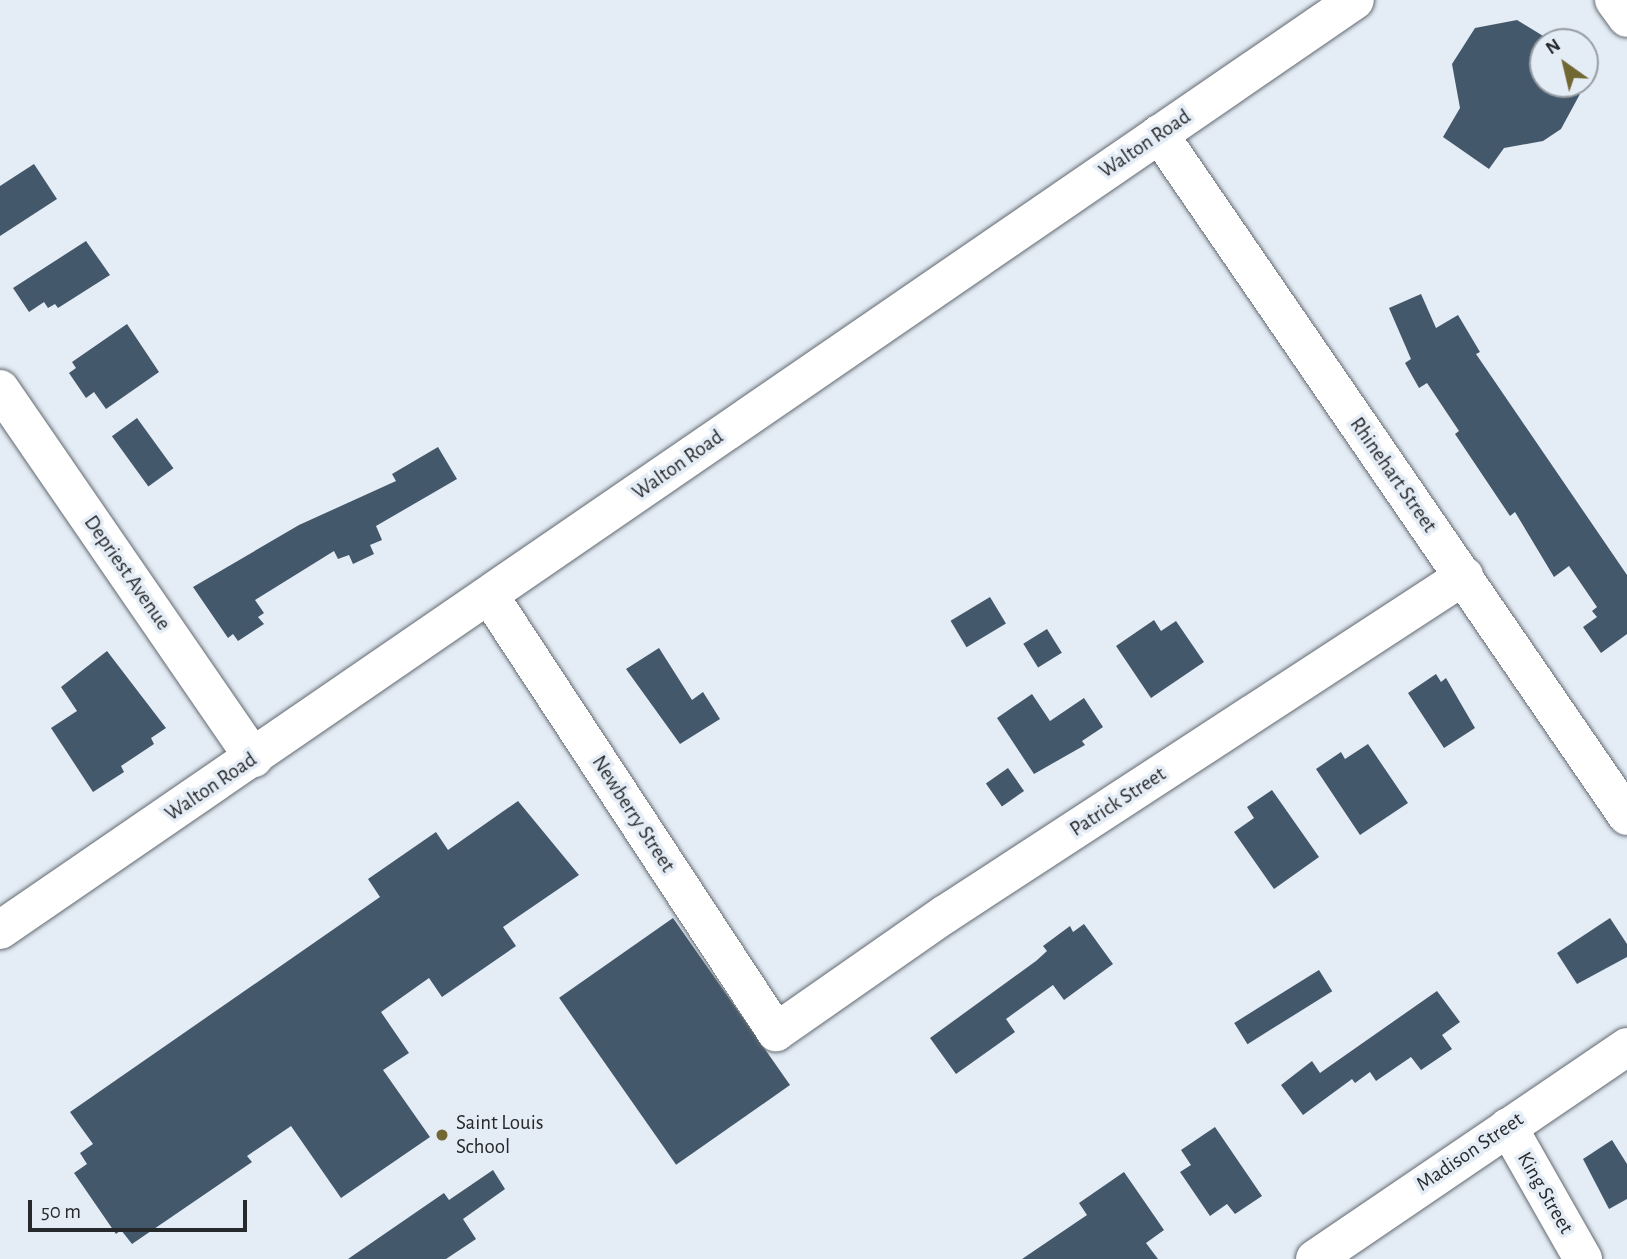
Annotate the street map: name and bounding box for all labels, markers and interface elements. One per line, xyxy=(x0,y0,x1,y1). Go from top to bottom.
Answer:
north arrow xyxy=(1529,28,1599,98)
text: N xyxy=(1542,35,1564,58)
street label: Walton Road xyxy=(1094,104,1196,184)
street label: Rhinehart Street xyxy=(1344,413,1442,537)
street label: Walton Road xyxy=(628,425,728,505)
street label: Depriest Avenue xyxy=(78,511,176,635)
street label: Walton Road xyxy=(160,747,262,827)
street label: Newberry Street xyxy=(586,751,680,877)
street label: Patrick Street xyxy=(1065,762,1171,842)
street label: Madison Street xyxy=(1412,1107,1528,1197)
place label: Saint Louis School xyxy=(456,1110,544,1160)
marker: Saint Louis School xyxy=(434,1127,450,1143)
street label: King Street xyxy=(1511,1147,1579,1239)
scale bar xyxy=(32,1186,250,1230)
text: 50 m xyxy=(41,1201,81,1222)

